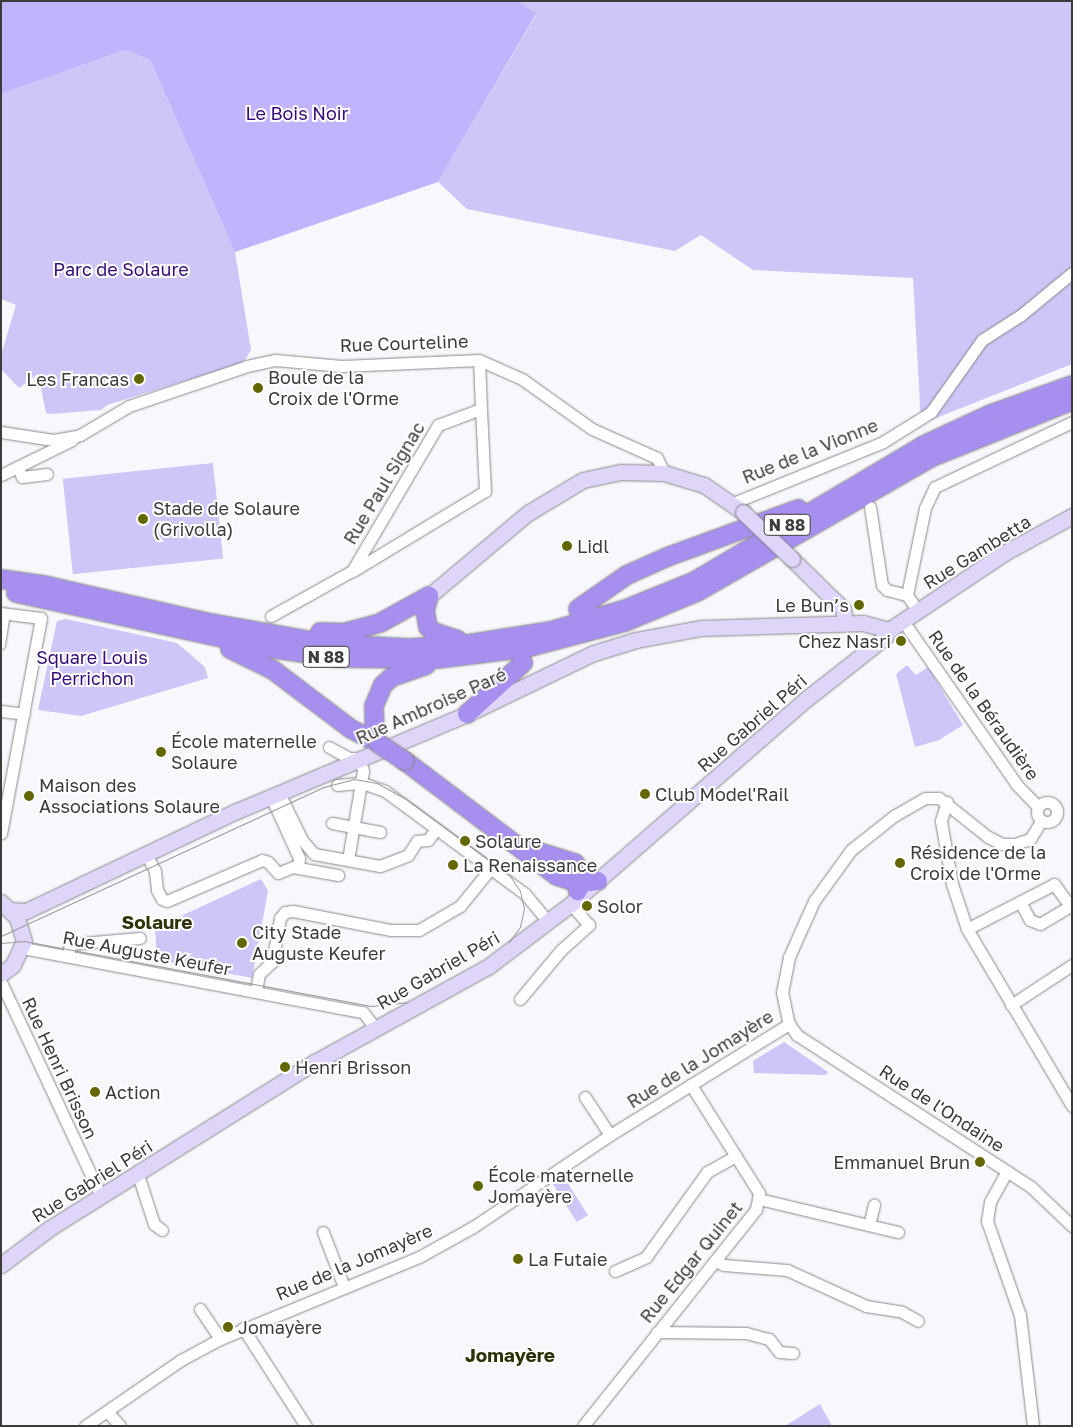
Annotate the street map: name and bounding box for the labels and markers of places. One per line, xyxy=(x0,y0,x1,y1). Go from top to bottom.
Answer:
place label: Boule de la Croix de l'Orme xyxy=(268,367,399,409)
place label: Les Francas xyxy=(26,368,129,390)
marker: Les Francas xyxy=(133,373,145,385)
marker: Boule de la Croix de l'Orme xyxy=(252,382,264,394)
place label: Stade de Solaure (Grivolla) xyxy=(153,498,300,540)
marker: Stade de Solaure (Grivolla) xyxy=(137,513,149,525)
place label: Lidl xyxy=(577,535,609,557)
marker: Lidl xyxy=(561,540,573,552)
place label: Le Bun’s xyxy=(775,594,849,616)
marker: Le Bun’s xyxy=(853,599,865,611)
place label: Chez Nasri xyxy=(798,630,891,652)
marker: Chez Nasri xyxy=(895,635,907,647)
place label: École maternelle Solaure xyxy=(171,731,317,774)
marker: École maternelle Solaure xyxy=(155,746,167,758)
place label: Maison des Associations Solaure xyxy=(39,775,220,818)
place label: Club Model'Rail xyxy=(655,783,789,805)
marker: Club Model'Rail xyxy=(639,788,651,800)
marker: Maison des Associations Solaure xyxy=(23,790,35,802)
place label: Solaure xyxy=(475,830,541,852)
marker: Solaure xyxy=(459,835,471,847)
place label: Résidence de la Croix de l'Orme xyxy=(910,842,1046,884)
place label: La Renaissance xyxy=(463,854,597,876)
marker: Résidence de la Croix de l'Orme xyxy=(894,857,906,869)
marker: La Renaissance xyxy=(447,859,459,871)
place label: Solor xyxy=(597,895,643,917)
marker: Solor xyxy=(581,900,593,912)
place label: City Stade Auguste Keufer xyxy=(252,922,385,964)
marker: City Stade Auguste Keufer xyxy=(236,937,248,949)
place label: Henri Brisson xyxy=(295,1056,411,1078)
marker: Henri Brisson xyxy=(279,1061,291,1073)
place label: Action xyxy=(105,1081,161,1103)
marker: Action xyxy=(89,1086,101,1098)
place label: Emmanuel Brun xyxy=(833,1151,970,1173)
marker: Emmanuel Brun xyxy=(974,1156,986,1168)
place label: École maternelle Jomayère xyxy=(488,1165,634,1208)
marker: École maternelle Jomayère xyxy=(472,1180,484,1192)
place label: La Futaie xyxy=(528,1248,607,1270)
marker: La Futaie xyxy=(512,1253,524,1265)
place label: Jomayère xyxy=(238,1316,322,1338)
marker: Jomayère xyxy=(222,1321,234,1333)

